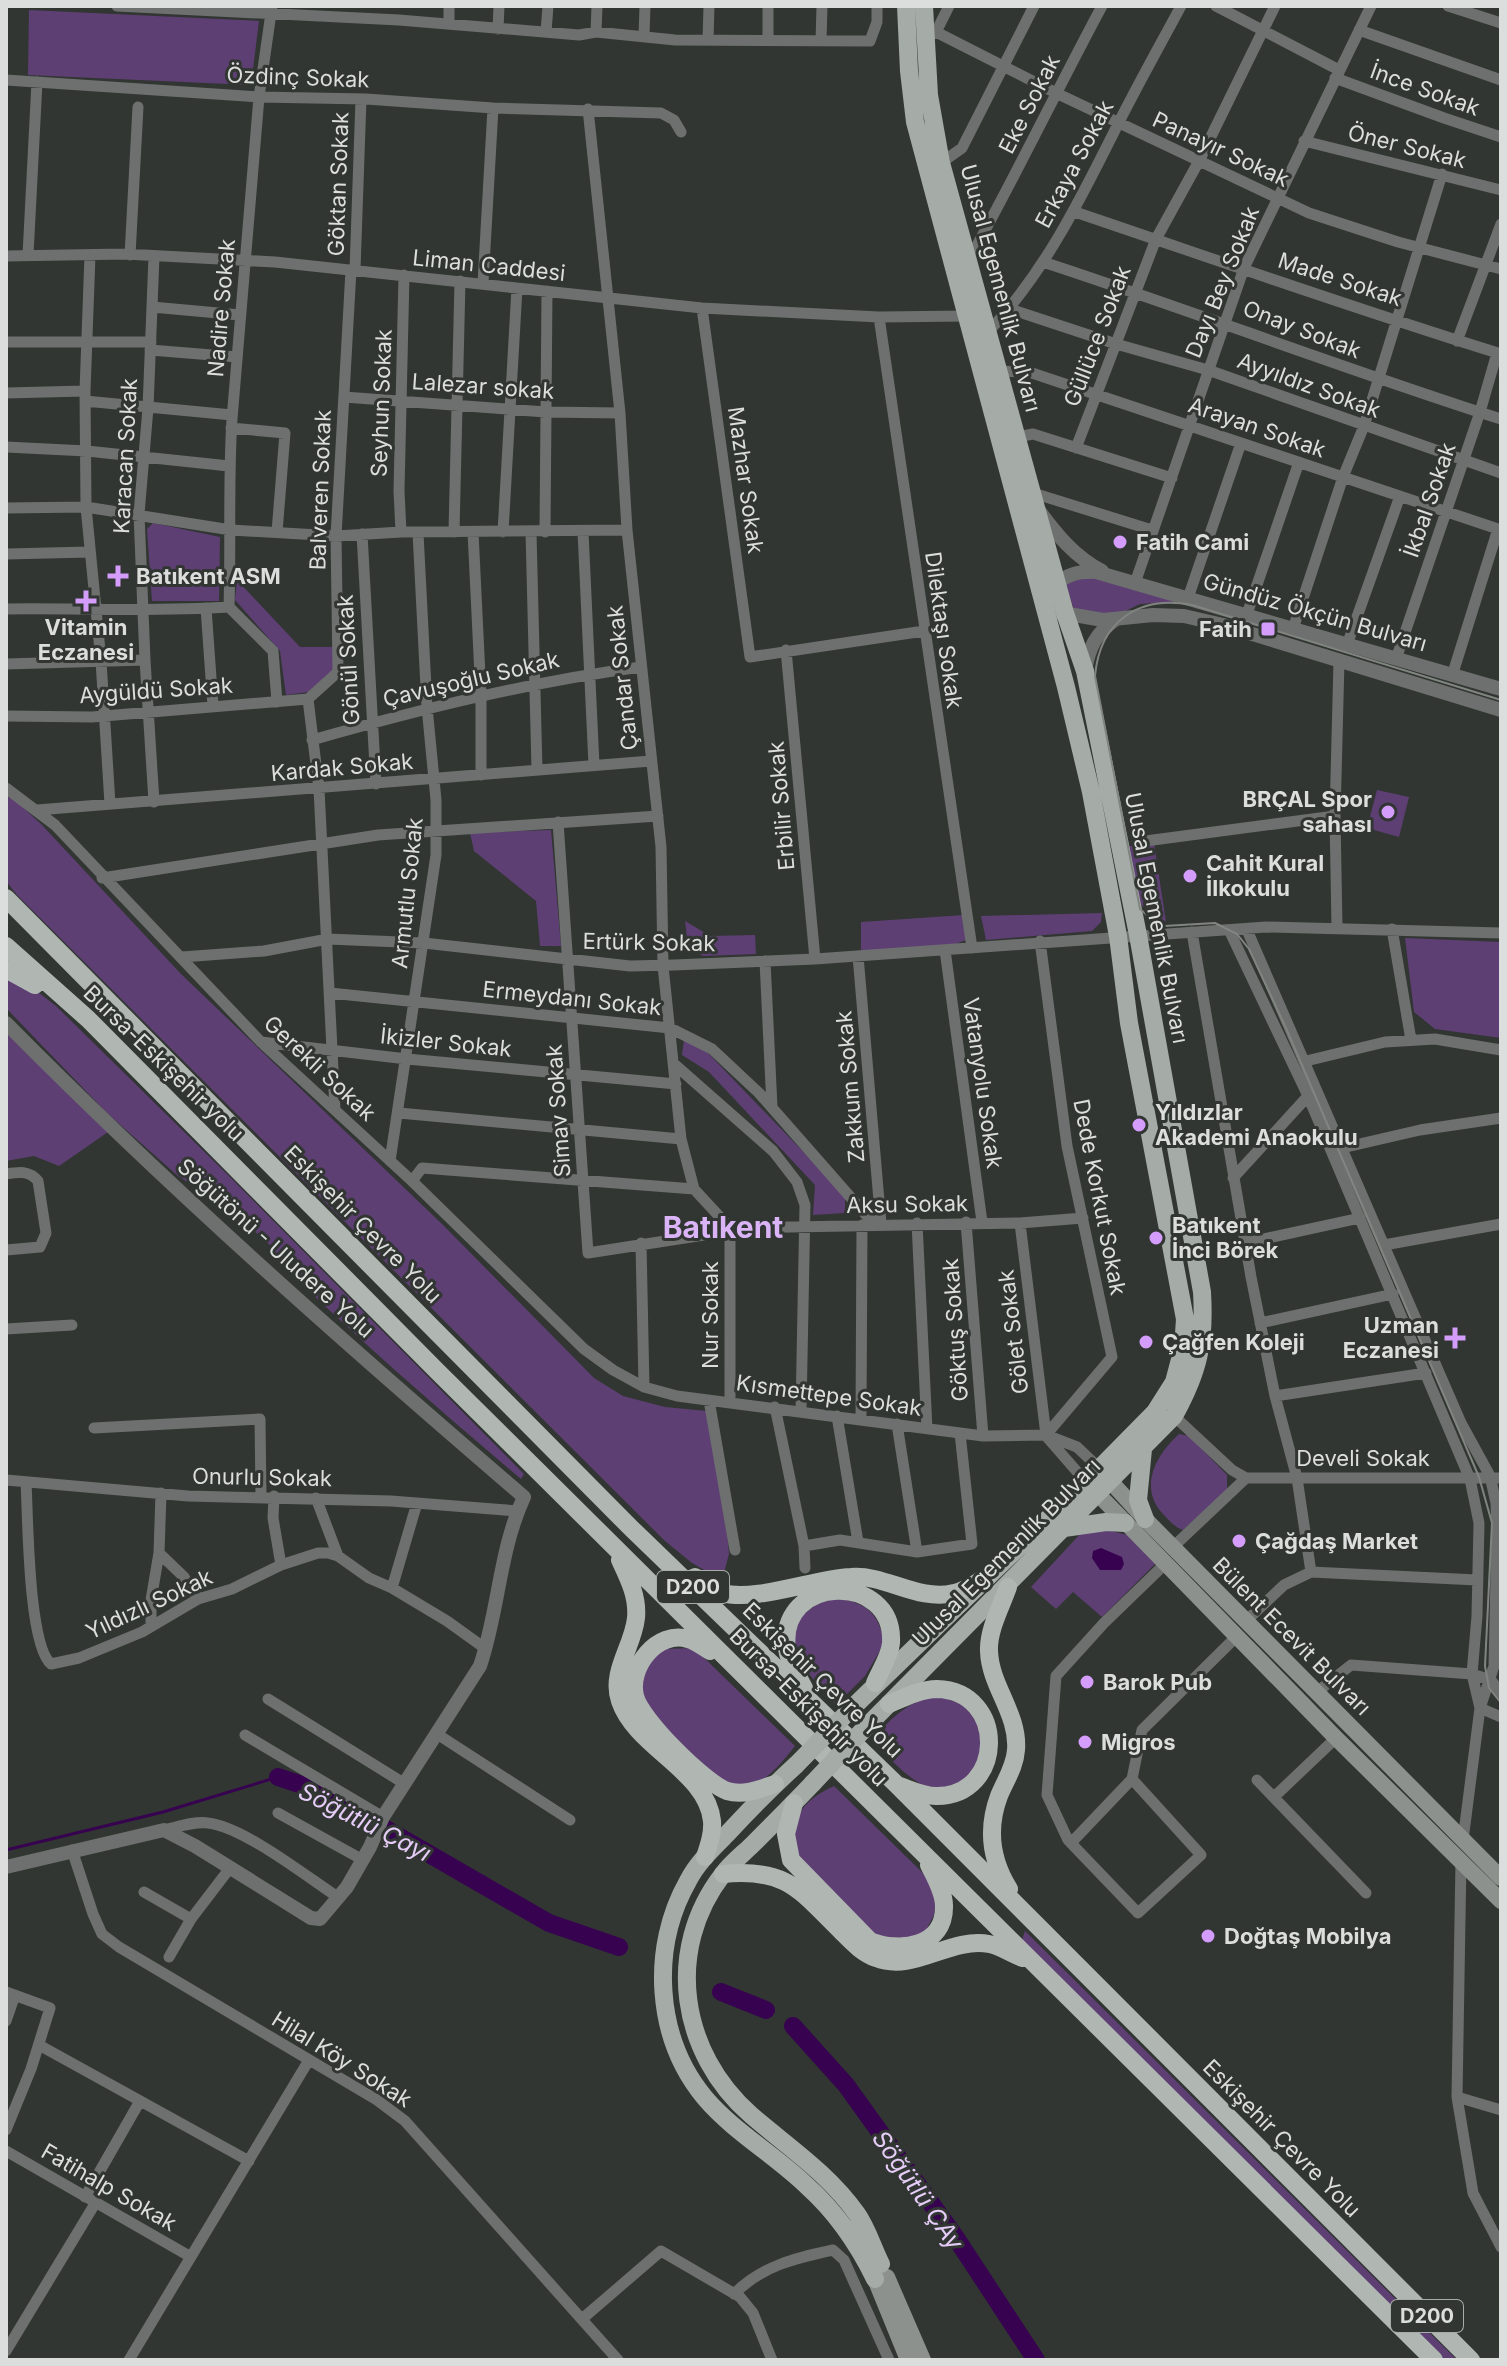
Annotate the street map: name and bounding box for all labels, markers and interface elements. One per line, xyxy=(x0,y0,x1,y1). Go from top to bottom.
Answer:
street label: Eke Sokak xyxy=(993,50,1065,158)
street label: İnce Sokak xyxy=(1367,57,1483,121)
street label: Özdinç Sokak xyxy=(226,62,370,92)
street label: Erkaya Sokak xyxy=(1030,96,1118,232)
street label: Panayır Sokak xyxy=(1149,106,1293,192)
street label: Göktan Sokak xyxy=(322,111,354,257)
street label: Öner Sokak xyxy=(1345,119,1469,173)
street label: Ulusal Egemenlik Bulvarı xyxy=(955,161,1047,415)
street label: Dayı Bey Sokak xyxy=(1180,203,1264,361)
street label: Nadire Sokak xyxy=(202,238,240,378)
street label: Liman Caddesi xyxy=(411,244,567,286)
street label: Made Sokak xyxy=(1275,247,1405,311)
street label: Güllüce Sokak xyxy=(1058,262,1136,410)
street label: Onay Sokak xyxy=(1239,295,1365,363)
street label: Seyhun Sokak xyxy=(365,329,397,477)
street label: Ayyıldız Sokak xyxy=(1234,347,1384,423)
street label: Lalezar sokak xyxy=(411,368,555,404)
street label: Karacan Sokak xyxy=(108,377,142,535)
street label: Arayan Sokak xyxy=(1185,391,1329,463)
street label: Mazhar Sokak xyxy=(723,405,769,555)
street label: Balveren Sokak xyxy=(304,409,336,571)
street label: İkbal Sokak xyxy=(1397,439,1461,561)
place label: Fatih Cami xyxy=(1136,529,1249,555)
marker: Fatih Cami xyxy=(1111,533,1129,551)
street label: Dilektaşı Sokak xyxy=(920,550,968,710)
place label: Batıkent ASM xyxy=(136,563,281,589)
marker: Batıkent ASM xyxy=(107,565,129,587)
street label: Gündüz Ökçün Bulvarı xyxy=(1200,568,1430,656)
marker: Vitamin Eczanesi xyxy=(77,592,95,610)
street label: Gönül Sokak xyxy=(332,594,364,726)
street label: Çandar Sokak xyxy=(601,604,643,752)
place label: Vitamin Eczanesi xyxy=(38,614,134,665)
place label: Fatih xyxy=(1199,616,1252,642)
marker: Fatih xyxy=(1259,620,1277,638)
street label: Çavuşoğlu Sokak xyxy=(380,646,562,712)
street label: Aygüldü Sokak xyxy=(78,672,234,708)
street label: Erbilir Sokak xyxy=(762,740,800,872)
street label: Kardak Sokak xyxy=(270,748,414,786)
place label: BRÇAL Spor sahası xyxy=(1243,786,1372,837)
street label: Ulusal Egemenlik Bulvarı xyxy=(1120,790,1194,1046)
marker: BRÇAL Spor sahası xyxy=(1379,803,1397,821)
street label: Armutlu Sokak xyxy=(386,816,428,970)
place label: Cahit Kural İlkokulu xyxy=(1206,850,1324,901)
marker: Cahit Kural İlkokulu xyxy=(1181,867,1199,885)
street label: Ertürk Sokak xyxy=(582,928,716,956)
street label: Ermeydanı Sokak xyxy=(481,976,663,1020)
street label: Bursa-Eskişehir yolu xyxy=(78,980,250,1146)
street label: Vatanyolu Sokak xyxy=(958,996,1008,1170)
street label: Gerekli Sokak xyxy=(259,1010,381,1126)
street label: Zakkum Sokak xyxy=(830,1010,870,1164)
street label: İkizler Sokak xyxy=(379,1022,513,1062)
street label: Simav Sokak xyxy=(540,1044,576,1178)
street label: Dede Korkut Sokak xyxy=(1068,1097,1132,1297)
place label: Yıldızlar Akademi Anaokulu xyxy=(1155,1099,1358,1150)
marker: Yıldızlar Akademi Anaokulu xyxy=(1130,1116,1148,1134)
street label: Eskişehir Çevre Yolu xyxy=(279,1140,447,1308)
street label: Söğütönü - Uludere Yolu xyxy=(172,1153,380,1343)
street label: Aksu Sokak xyxy=(846,1190,968,1218)
district label: Batıkent xyxy=(663,1209,783,1245)
place label: Batıkent İnci Börek xyxy=(1172,1212,1279,1263)
marker: Batıkent İnci Börek xyxy=(1147,1229,1165,1247)
street label: Göktuş Sokak xyxy=(937,1258,973,1402)
street label: Nur Sokak xyxy=(697,1261,723,1369)
street label: Gölet Sokak xyxy=(992,1268,1034,1396)
place label: Uzman Eczanesi xyxy=(1343,1312,1439,1363)
place label: Çağfen Koleji xyxy=(1162,1329,1305,1355)
marker: Uzman Eczanesi xyxy=(1446,1329,1464,1347)
marker: Çağfen Koleji xyxy=(1137,1333,1155,1351)
street label: Kısmettepe Sokak xyxy=(735,1369,923,1421)
street label: Develi Sokak xyxy=(1296,1445,1430,1471)
street label: Ulusal Egemenlik Bulvarı xyxy=(907,1453,1105,1651)
street label: Onurlu Sokak xyxy=(192,1463,332,1491)
place label: Çağdaş Market xyxy=(1255,1528,1418,1554)
marker: Çağdaş Market xyxy=(1230,1532,1248,1550)
street label: Bülent Ecevit Bulvarı xyxy=(1208,1552,1376,1720)
street label: Yıldızlı Sokak xyxy=(82,1563,216,1645)
road number: D200 xyxy=(657,1571,729,1603)
street label: Eskişehir Çevre Yolu xyxy=(738,1597,908,1763)
street label: Bursa-Eskişehir yolu xyxy=(725,1623,893,1791)
place label: Barok Pub xyxy=(1103,1669,1212,1695)
marker: Barok Pub xyxy=(1078,1673,1096,1691)
place label: Migros xyxy=(1101,1729,1176,1755)
marker: Migros xyxy=(1076,1733,1094,1751)
water label: Söğütlü Çayı xyxy=(294,1776,436,1868)
place label: Doğtaş Mobilya xyxy=(1224,1923,1392,1949)
marker: Doğtaş Mobilya xyxy=(1199,1927,1217,1945)
street label: Hilal Köy Sokak xyxy=(267,2006,417,2112)
street label: Eskişehir Çevre Yolu xyxy=(1198,2054,1366,2222)
water label: Söğütlü ÇAy xyxy=(866,2125,970,2256)
street label: Fatihalp Sokak xyxy=(37,2138,181,2236)
road number: D200 xyxy=(1391,2300,1463,2332)

